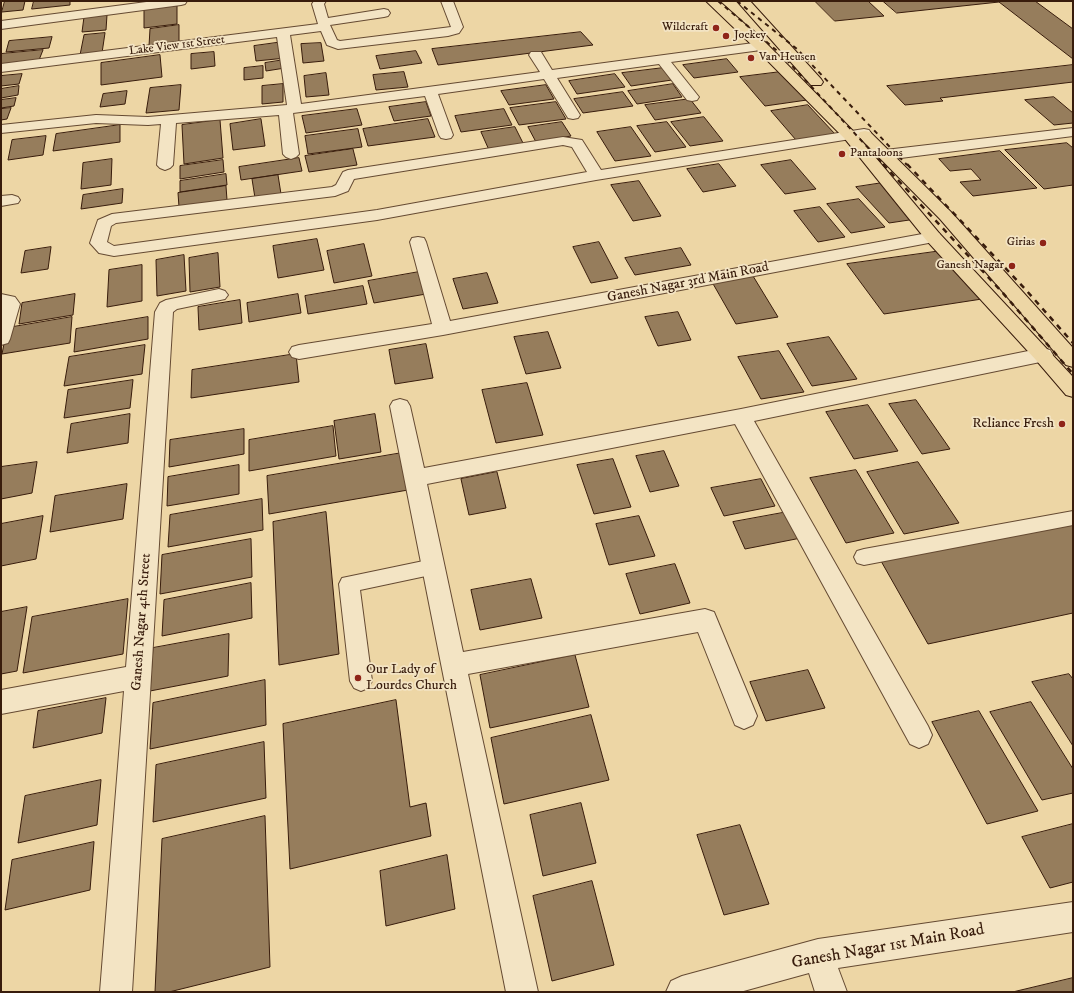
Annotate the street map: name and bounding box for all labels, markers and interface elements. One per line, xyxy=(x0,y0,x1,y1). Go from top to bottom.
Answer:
place label: Wildcraft xyxy=(662,21,708,35)
marker: Wildcraft xyxy=(711,23,721,33)
place label: Jockey xyxy=(734,29,766,43)
marker: Jockey xyxy=(721,31,731,41)
street label: Lake View 1st Street xyxy=(128,33,226,59)
place label: Van Heusen xyxy=(759,51,816,65)
marker: Van Heusen xyxy=(746,53,756,63)
place label: Pantaloons xyxy=(850,147,903,161)
marker: Pantaloons xyxy=(837,149,847,159)
place label: Girias xyxy=(1007,236,1035,250)
marker: Girias xyxy=(1038,238,1048,248)
street label: Ganesh Nagar 3rd Main Road xyxy=(606,259,770,307)
place label: Ganesh Nagar xyxy=(936,259,1004,273)
marker: Ganesh Nagar xyxy=(1007,261,1017,271)
place label: Reliance Fresh xyxy=(972,416,1054,432)
marker: Reliance Fresh xyxy=(1057,419,1067,429)
street label: Ganesh Nagar 4th Street xyxy=(129,553,155,691)
place label: Our Lady of Lourdes Church xyxy=(366,662,457,694)
marker: Our Lady of Lourdes Church xyxy=(353,673,363,683)
street label: Ganesh Nagar 1st Main Road xyxy=(790,920,986,974)

